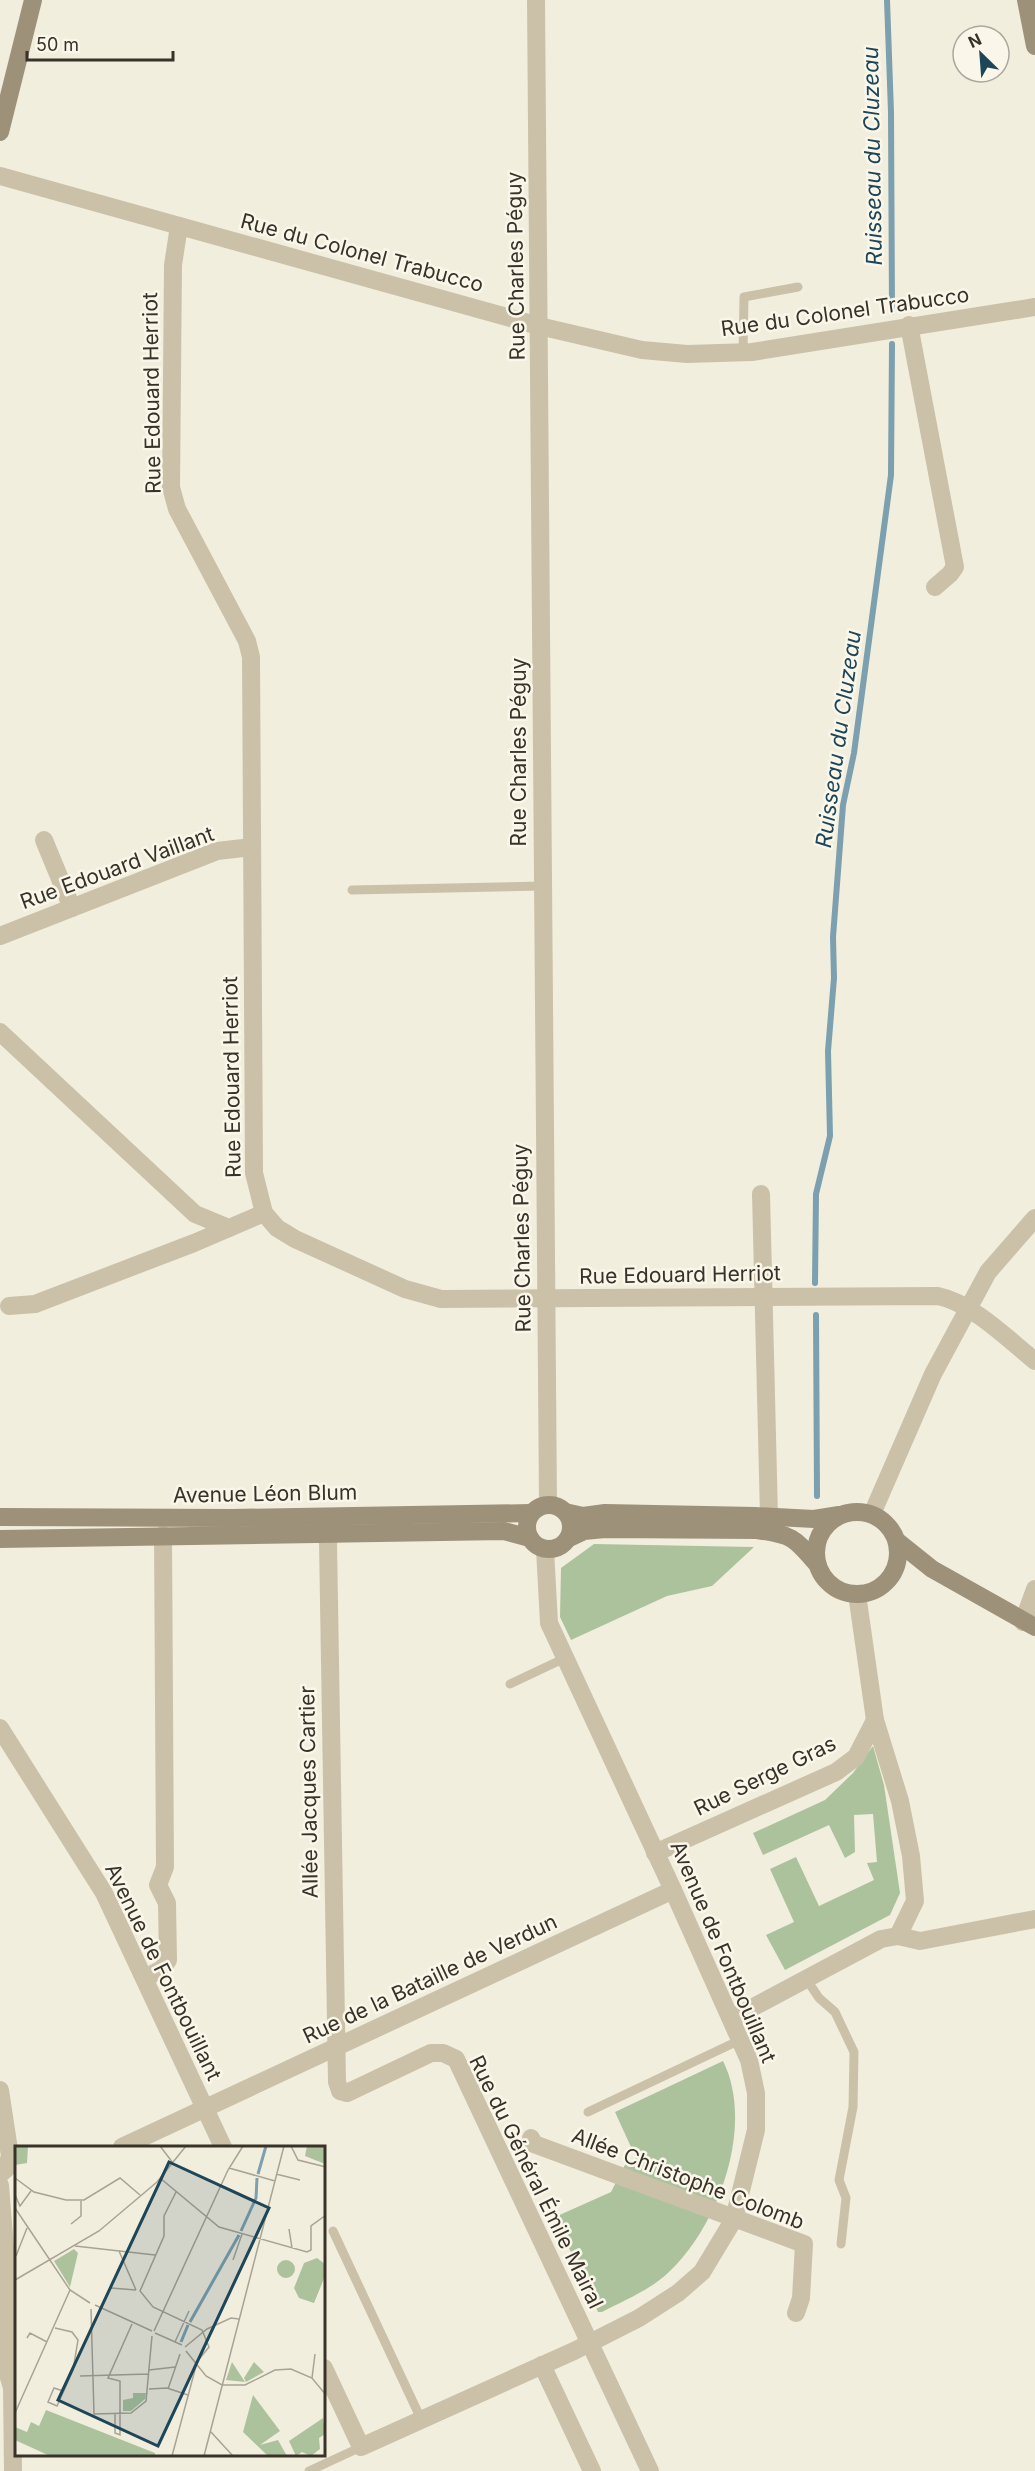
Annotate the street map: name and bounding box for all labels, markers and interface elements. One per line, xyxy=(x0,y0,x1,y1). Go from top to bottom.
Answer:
scale bar xyxy=(27,24,172,62)
north arrow xyxy=(951,24,1011,84)
text: N xyxy=(965,29,984,52)
text: 50 m xyxy=(36,34,79,55)
water label: Ruisseau du Cluzeau xyxy=(857,46,887,266)
street label: Rue Charles Péguy xyxy=(501,171,530,361)
street label: Rue du Colonel Trabucco xyxy=(238,208,486,297)
street label: Rue du Colonel Trabucco xyxy=(719,282,971,341)
street label: Rue Edouard Herriot xyxy=(137,292,166,494)
water label: Ruisseau du Cluzeau xyxy=(810,629,866,849)
street label: Rue Charles Péguy xyxy=(506,657,531,846)
street label: Rue Edouard Vaillant xyxy=(17,821,217,914)
street label: Rue Edouard Herriot xyxy=(217,976,246,1178)
street label: Rue Charles Péguy xyxy=(507,1143,536,1333)
street label: Rue Edouard Herriot xyxy=(579,1260,781,1289)
street label: Avenue Léon Blum xyxy=(173,1479,357,1508)
street label: Allée Jacques Cartier xyxy=(294,1685,323,1899)
street label: Rue Serge Gras xyxy=(690,1730,840,1821)
street label: Avenue de Fontbouillant xyxy=(665,1837,782,2066)
street label: Avenue de Fontbouillant xyxy=(100,1859,227,2084)
street label: Rue de la Bataille de Verdun xyxy=(299,1909,561,2049)
street label: Rue du Général Émile Mairal xyxy=(464,2051,610,2312)
street label: Allée Christophe Colomb xyxy=(569,2123,808,2234)
inset map xyxy=(15,2146,326,2456)

